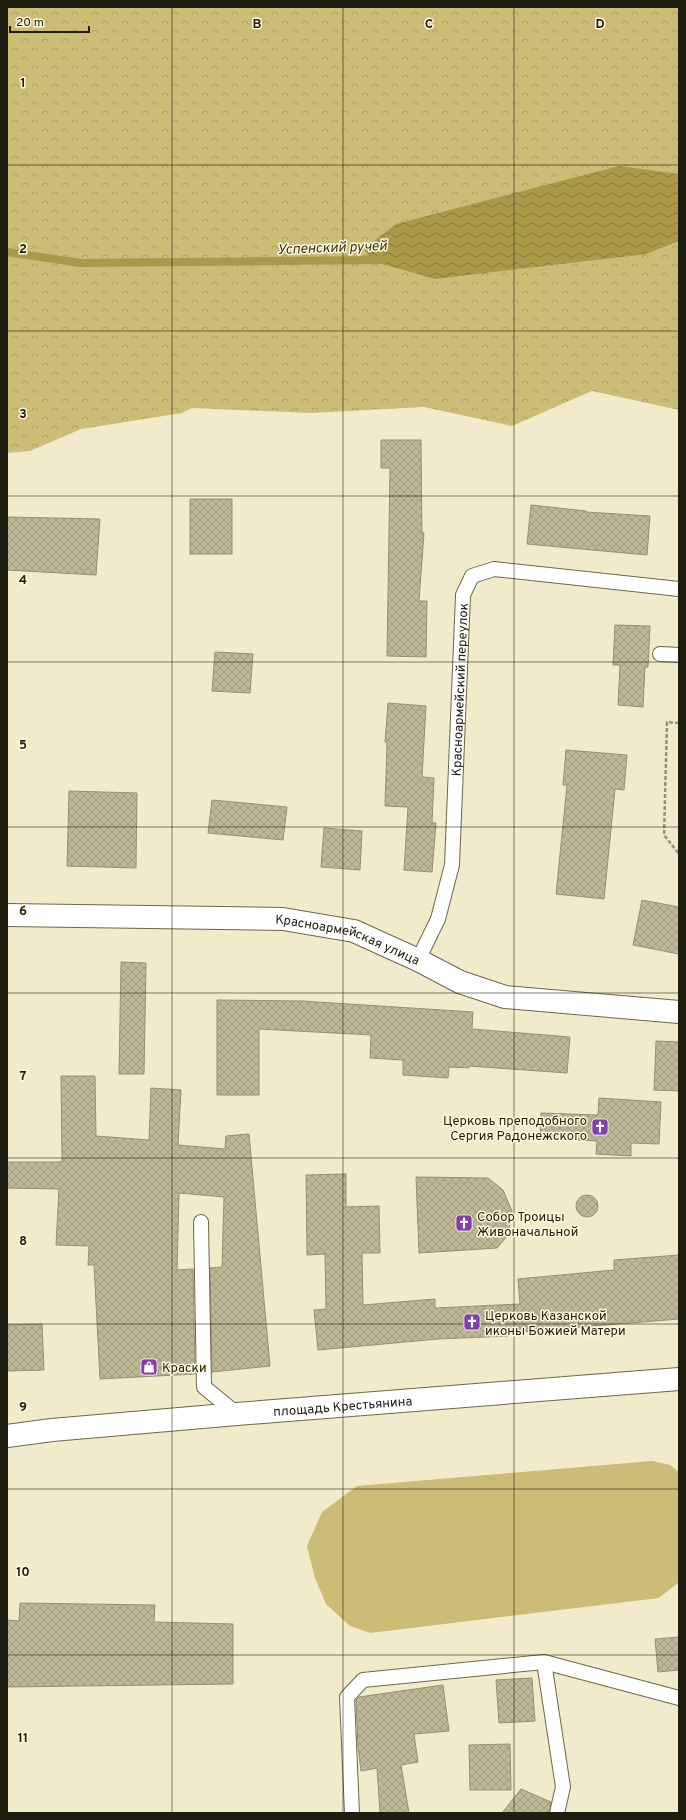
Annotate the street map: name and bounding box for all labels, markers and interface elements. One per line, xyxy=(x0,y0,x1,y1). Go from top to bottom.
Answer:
scale bar xyxy=(10,8,89,34)
text: 20 m xyxy=(16,15,44,31)
text: B xyxy=(253,17,262,33)
text: C xyxy=(425,17,433,33)
text: D xyxy=(595,17,605,33)
text: 1 xyxy=(20,76,26,92)
water label: Успенский ручей xyxy=(277,238,388,259)
text: 2 xyxy=(19,242,27,258)
text: 3 xyxy=(19,407,27,423)
text: 4 xyxy=(19,573,27,589)
street label: Красноармейский переулок xyxy=(450,603,473,777)
text: 5 xyxy=(19,738,27,754)
text: 6 xyxy=(19,904,27,920)
street label: Красноармейская улица xyxy=(275,913,422,970)
text: 7 xyxy=(20,1069,27,1085)
place label: Церковь преподобного Сергия Радонежского xyxy=(443,1114,587,1145)
church icon: Церковь преподобного Сергия Радонежского xyxy=(590,1117,610,1137)
place label: Собор Троицы Живоначальной xyxy=(477,1210,578,1241)
church icon: Собор Троицы Живоначальной xyxy=(454,1213,474,1233)
text: 8 xyxy=(19,1234,27,1250)
place label: Церковь Казанской иконы Божией Матери xyxy=(485,1309,626,1340)
church icon: Церковь Казанской иконы Божией Матери xyxy=(462,1312,482,1332)
shop icon: Краски xyxy=(139,1357,159,1377)
place label: Краски xyxy=(162,1361,207,1377)
street label: площадь Крестьянина xyxy=(273,1394,413,1421)
text: 9 xyxy=(19,1400,27,1416)
text: 10 xyxy=(16,1565,30,1581)
text: 11 xyxy=(18,1731,28,1747)

